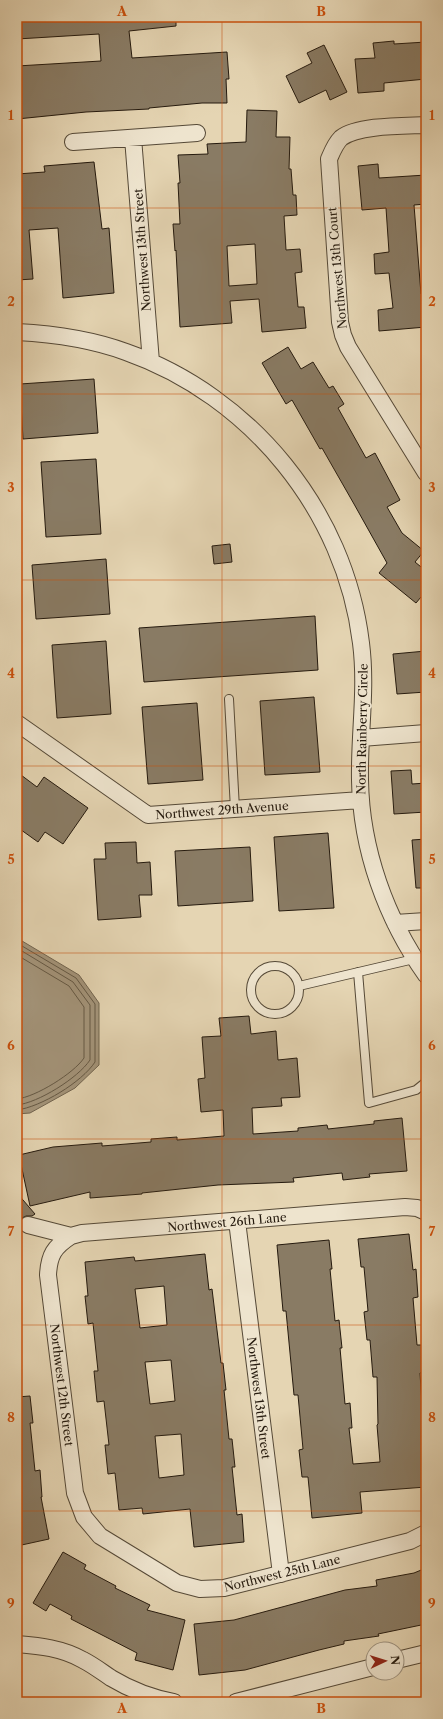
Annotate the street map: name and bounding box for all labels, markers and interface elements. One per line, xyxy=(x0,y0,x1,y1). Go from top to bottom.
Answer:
text: A xyxy=(116,3,128,19)
text: B xyxy=(316,3,326,19)
text: 1 xyxy=(8,107,14,123)
text: 1 xyxy=(429,107,435,123)
street label: Northwest 13th Street xyxy=(130,187,154,312)
street label: Northwest 13th Court xyxy=(324,206,350,330)
text: 2 xyxy=(7,293,15,309)
text: 2 xyxy=(428,293,436,309)
text: 3 xyxy=(7,479,15,495)
text: 3 xyxy=(428,479,436,495)
street label: North Rainberry Circle xyxy=(353,663,371,795)
text: 4 xyxy=(7,665,15,681)
text: 4 xyxy=(428,665,436,681)
street label: Northwest 29th Avenue xyxy=(155,798,289,822)
text: 5 xyxy=(7,851,15,867)
text: 5 xyxy=(428,851,436,867)
text: 6 xyxy=(7,1037,15,1053)
text: 6 xyxy=(428,1037,436,1053)
street label: Northwest 26th Lane xyxy=(167,1209,288,1235)
text: 7 xyxy=(8,1223,15,1239)
text: 7 xyxy=(429,1223,436,1239)
street label: Northwest 12th Street xyxy=(47,1323,77,1448)
street label: Northwest 13th Street xyxy=(244,1336,274,1461)
text: 8 xyxy=(7,1409,15,1425)
text: 8 xyxy=(428,1409,436,1425)
street label: Northwest 25th Lane xyxy=(222,1551,342,1595)
text: 9 xyxy=(7,1595,15,1611)
text: 9 xyxy=(428,1595,436,1611)
north arrow xyxy=(365,1641,405,1681)
text: N xyxy=(388,1655,402,1666)
text: A xyxy=(116,1700,128,1716)
text: B xyxy=(316,1700,326,1716)

